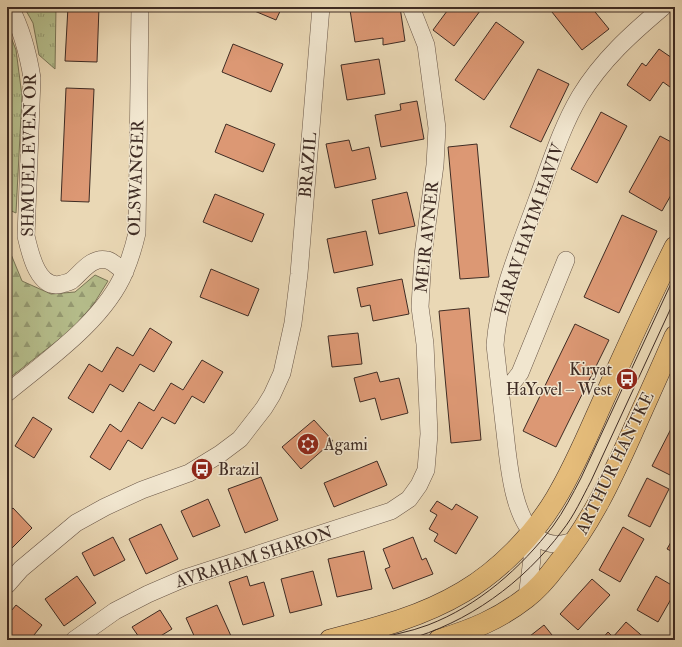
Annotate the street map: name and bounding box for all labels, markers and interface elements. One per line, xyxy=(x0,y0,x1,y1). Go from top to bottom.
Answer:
street label: SHMUEL EVEN OR xyxy=(17,72,41,237)
street label: OLSWANGER xyxy=(123,119,149,236)
street label: BRAZIL xyxy=(295,131,321,199)
street label: HARAV HAYIM HAVIV xyxy=(490,140,569,317)
street label: MEIR AVNER xyxy=(411,179,443,294)
place label: Kiryat HaYovel – West xyxy=(506,359,612,400)
bus stop icon: Kiryat HaYovel – West xyxy=(614,366,640,392)
street label: ARTHUR HANTKE xyxy=(571,388,659,539)
synagogue icon: Agami xyxy=(295,431,321,457)
place label: Agami xyxy=(323,434,368,455)
bus stop icon: Brazil xyxy=(189,456,215,482)
place label: Brazil xyxy=(218,459,260,480)
street label: AVRAHAM SHARON xyxy=(172,521,336,593)

